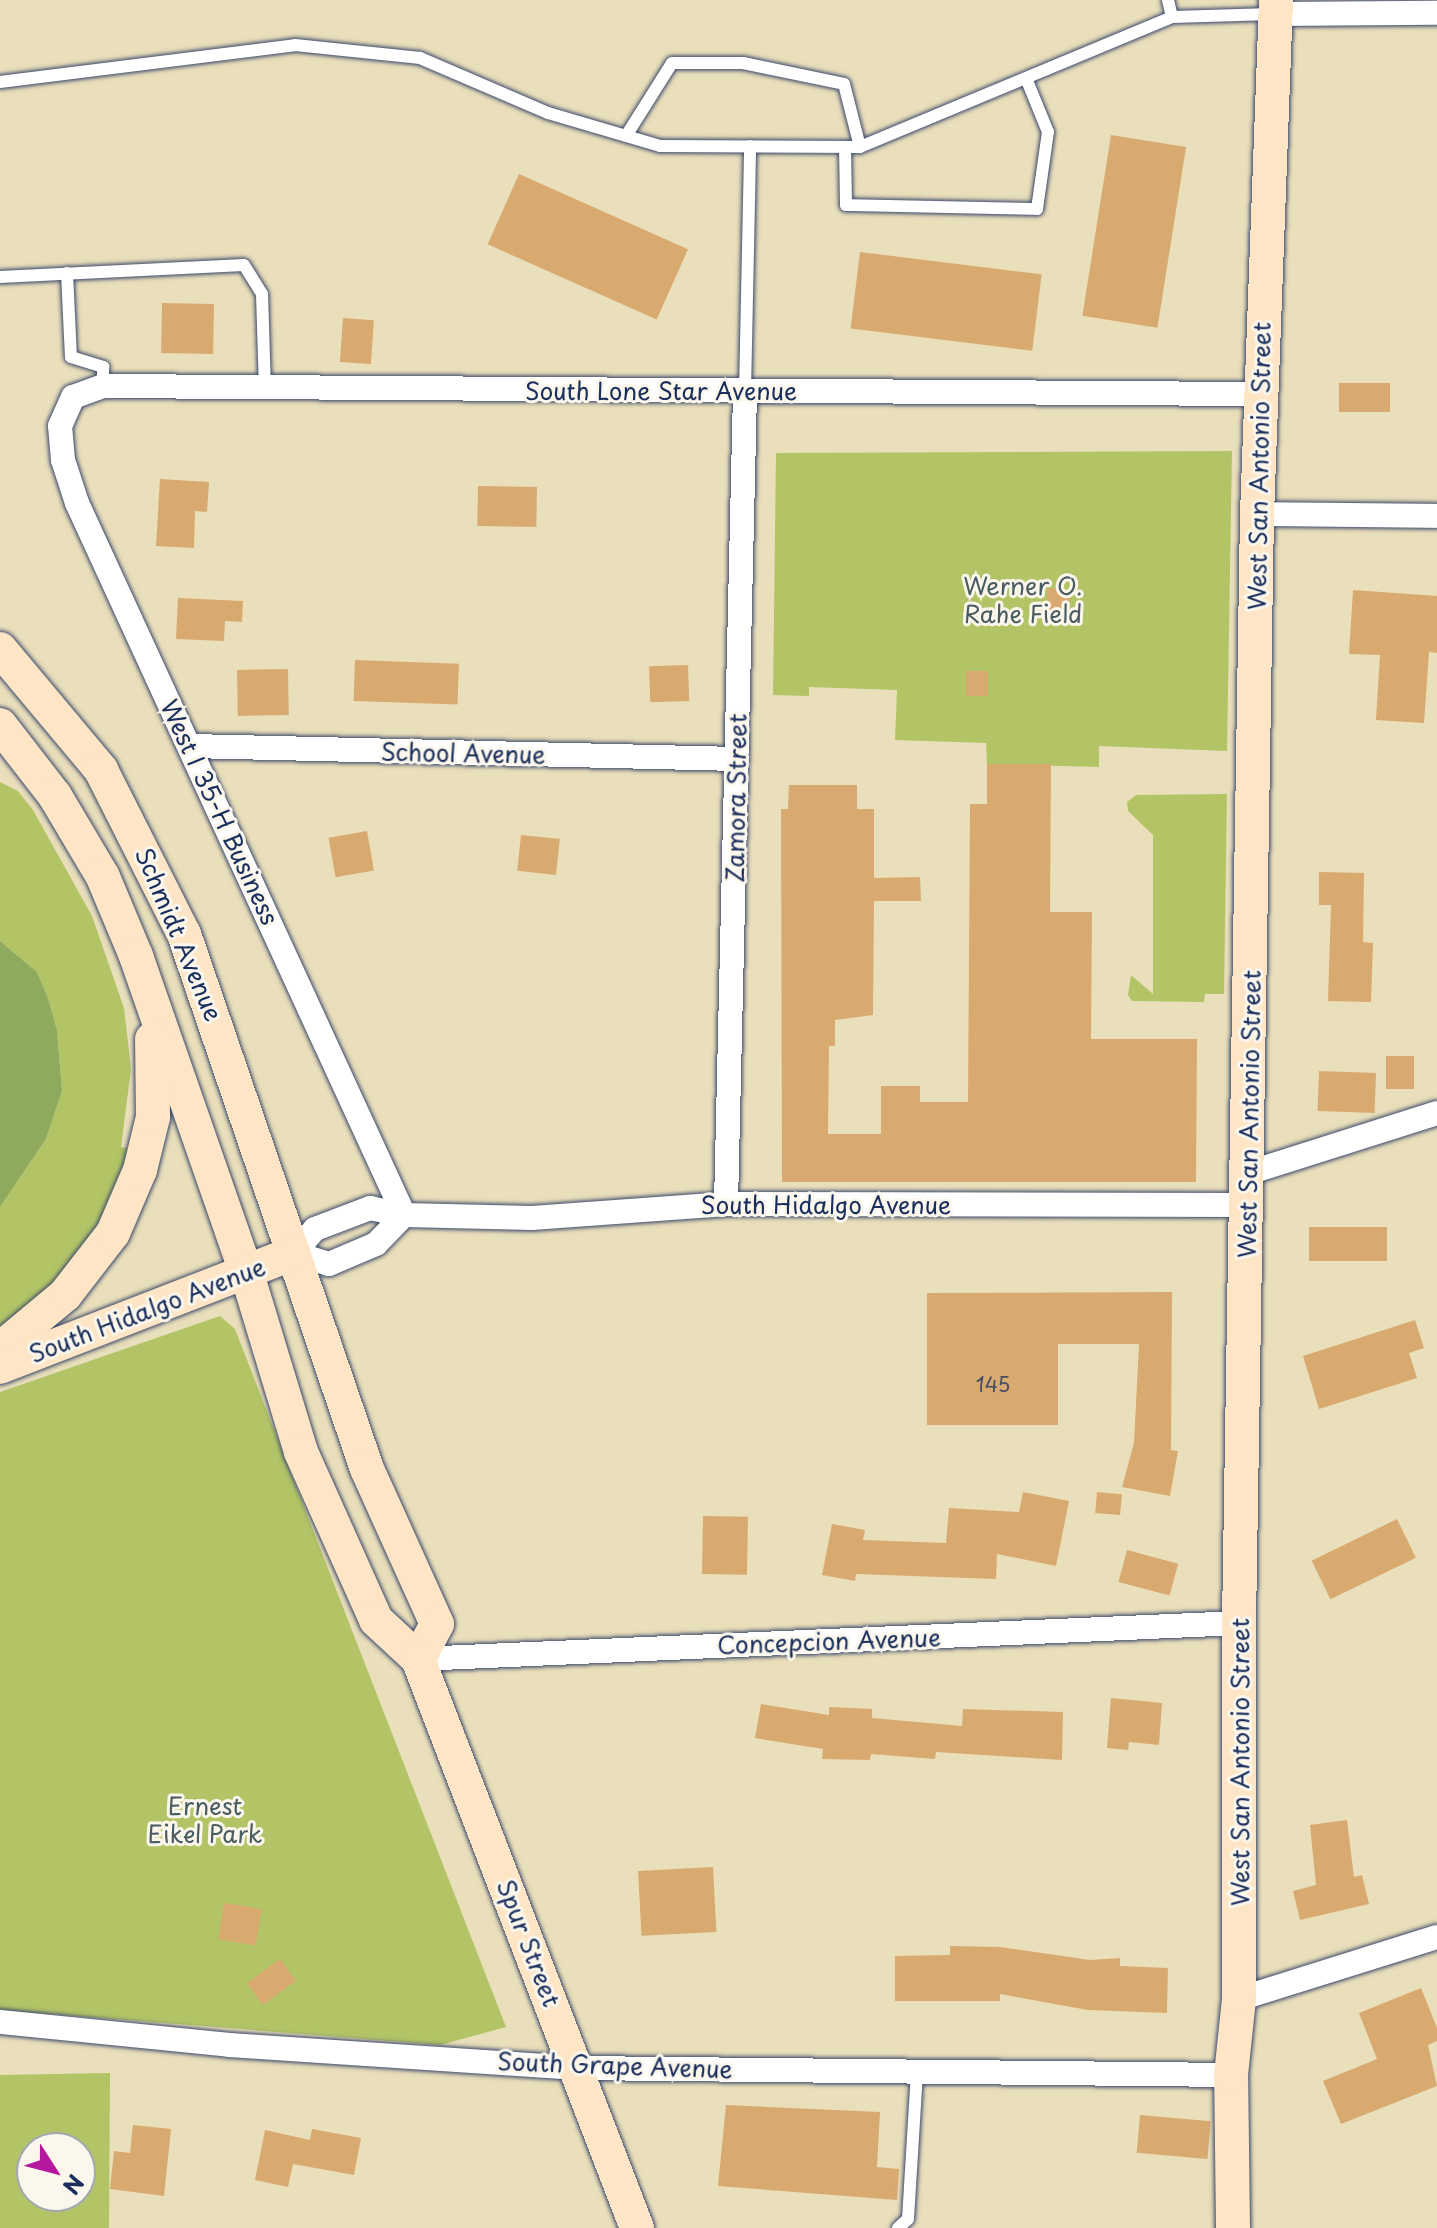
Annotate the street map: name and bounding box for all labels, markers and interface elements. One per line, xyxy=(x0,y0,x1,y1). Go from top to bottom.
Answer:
street label: West San Antonio Street xyxy=(1242,322,1276,610)
street label: South Lone Star Avenue xyxy=(523,377,799,405)
park label: Werner O. Rahe Field xyxy=(963,572,1083,628)
street label: West I 35-H Business xyxy=(155,694,285,930)
street label: Zamora Street xyxy=(720,713,752,883)
street label: School Avenue xyxy=(380,737,546,769)
street label: Schmidt Avenue xyxy=(130,843,228,1025)
street label: West San Antonio Street xyxy=(1232,970,1266,1258)
street label: South Hidalgo Avenue xyxy=(699,1191,953,1219)
street label: South Hidalgo Avenue xyxy=(24,1251,270,1369)
house number: 145 xyxy=(976,1372,1010,1396)
street label: West San Antonio Street xyxy=(1226,1619,1254,1905)
street label: Concepcion Avenue xyxy=(717,1623,941,1659)
park label: Ernest Eikel Park xyxy=(147,1792,263,1848)
street label: Spur Street xyxy=(491,1875,567,2011)
street label: South Grape Avenue xyxy=(497,2046,733,2084)
north arrow xyxy=(16,2132,96,2212)
text: N xyxy=(56,2168,93,2202)

